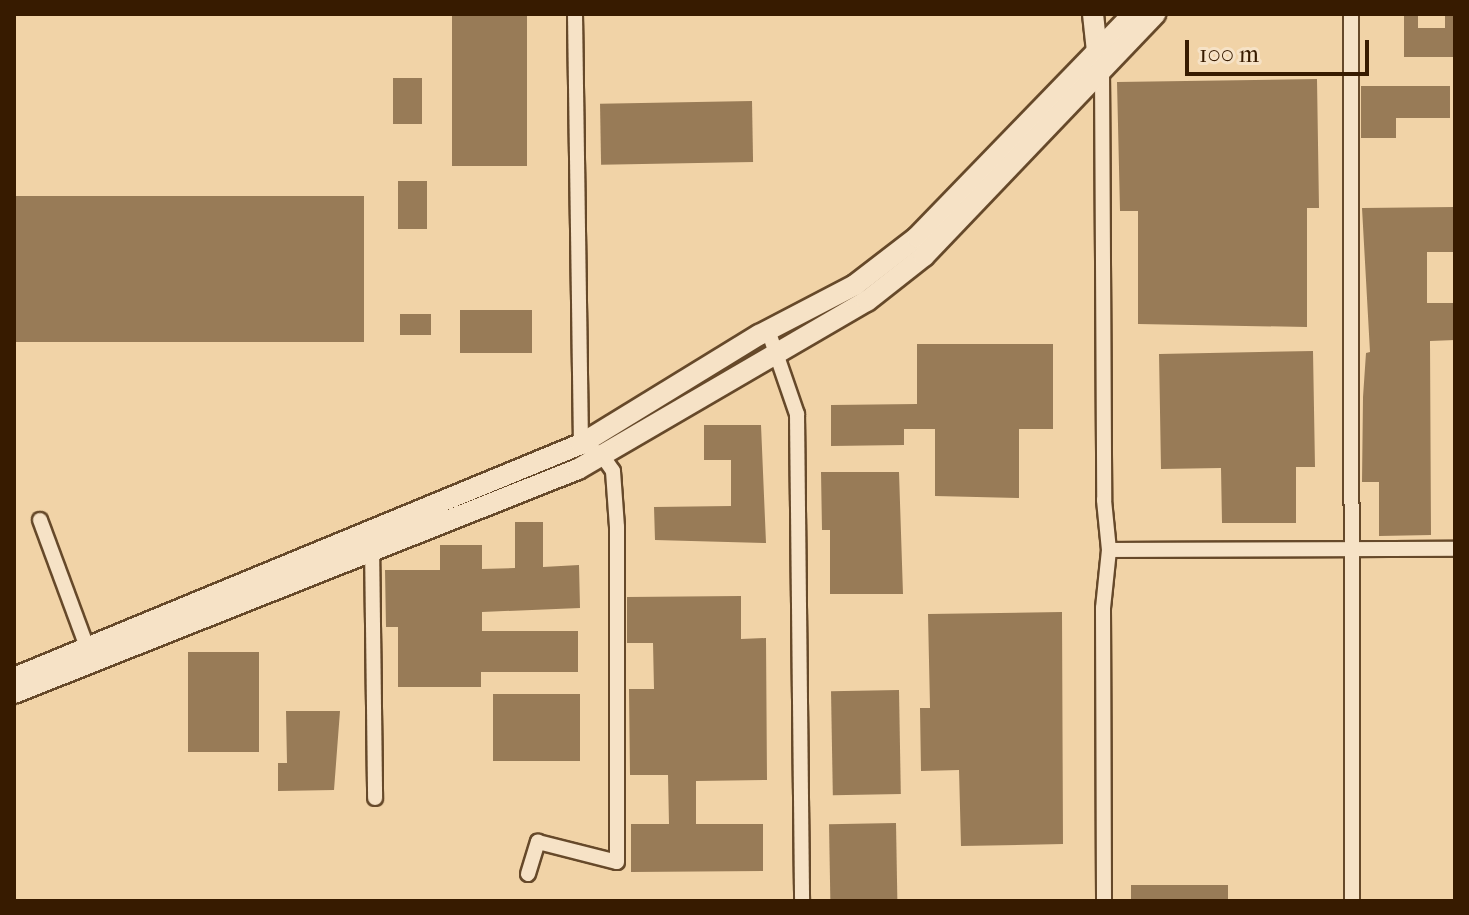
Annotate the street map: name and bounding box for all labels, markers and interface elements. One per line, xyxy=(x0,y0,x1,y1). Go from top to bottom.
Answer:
scale bar xyxy=(1189,24,1373,74)
text: 100 m xyxy=(1199,40,1259,68)

